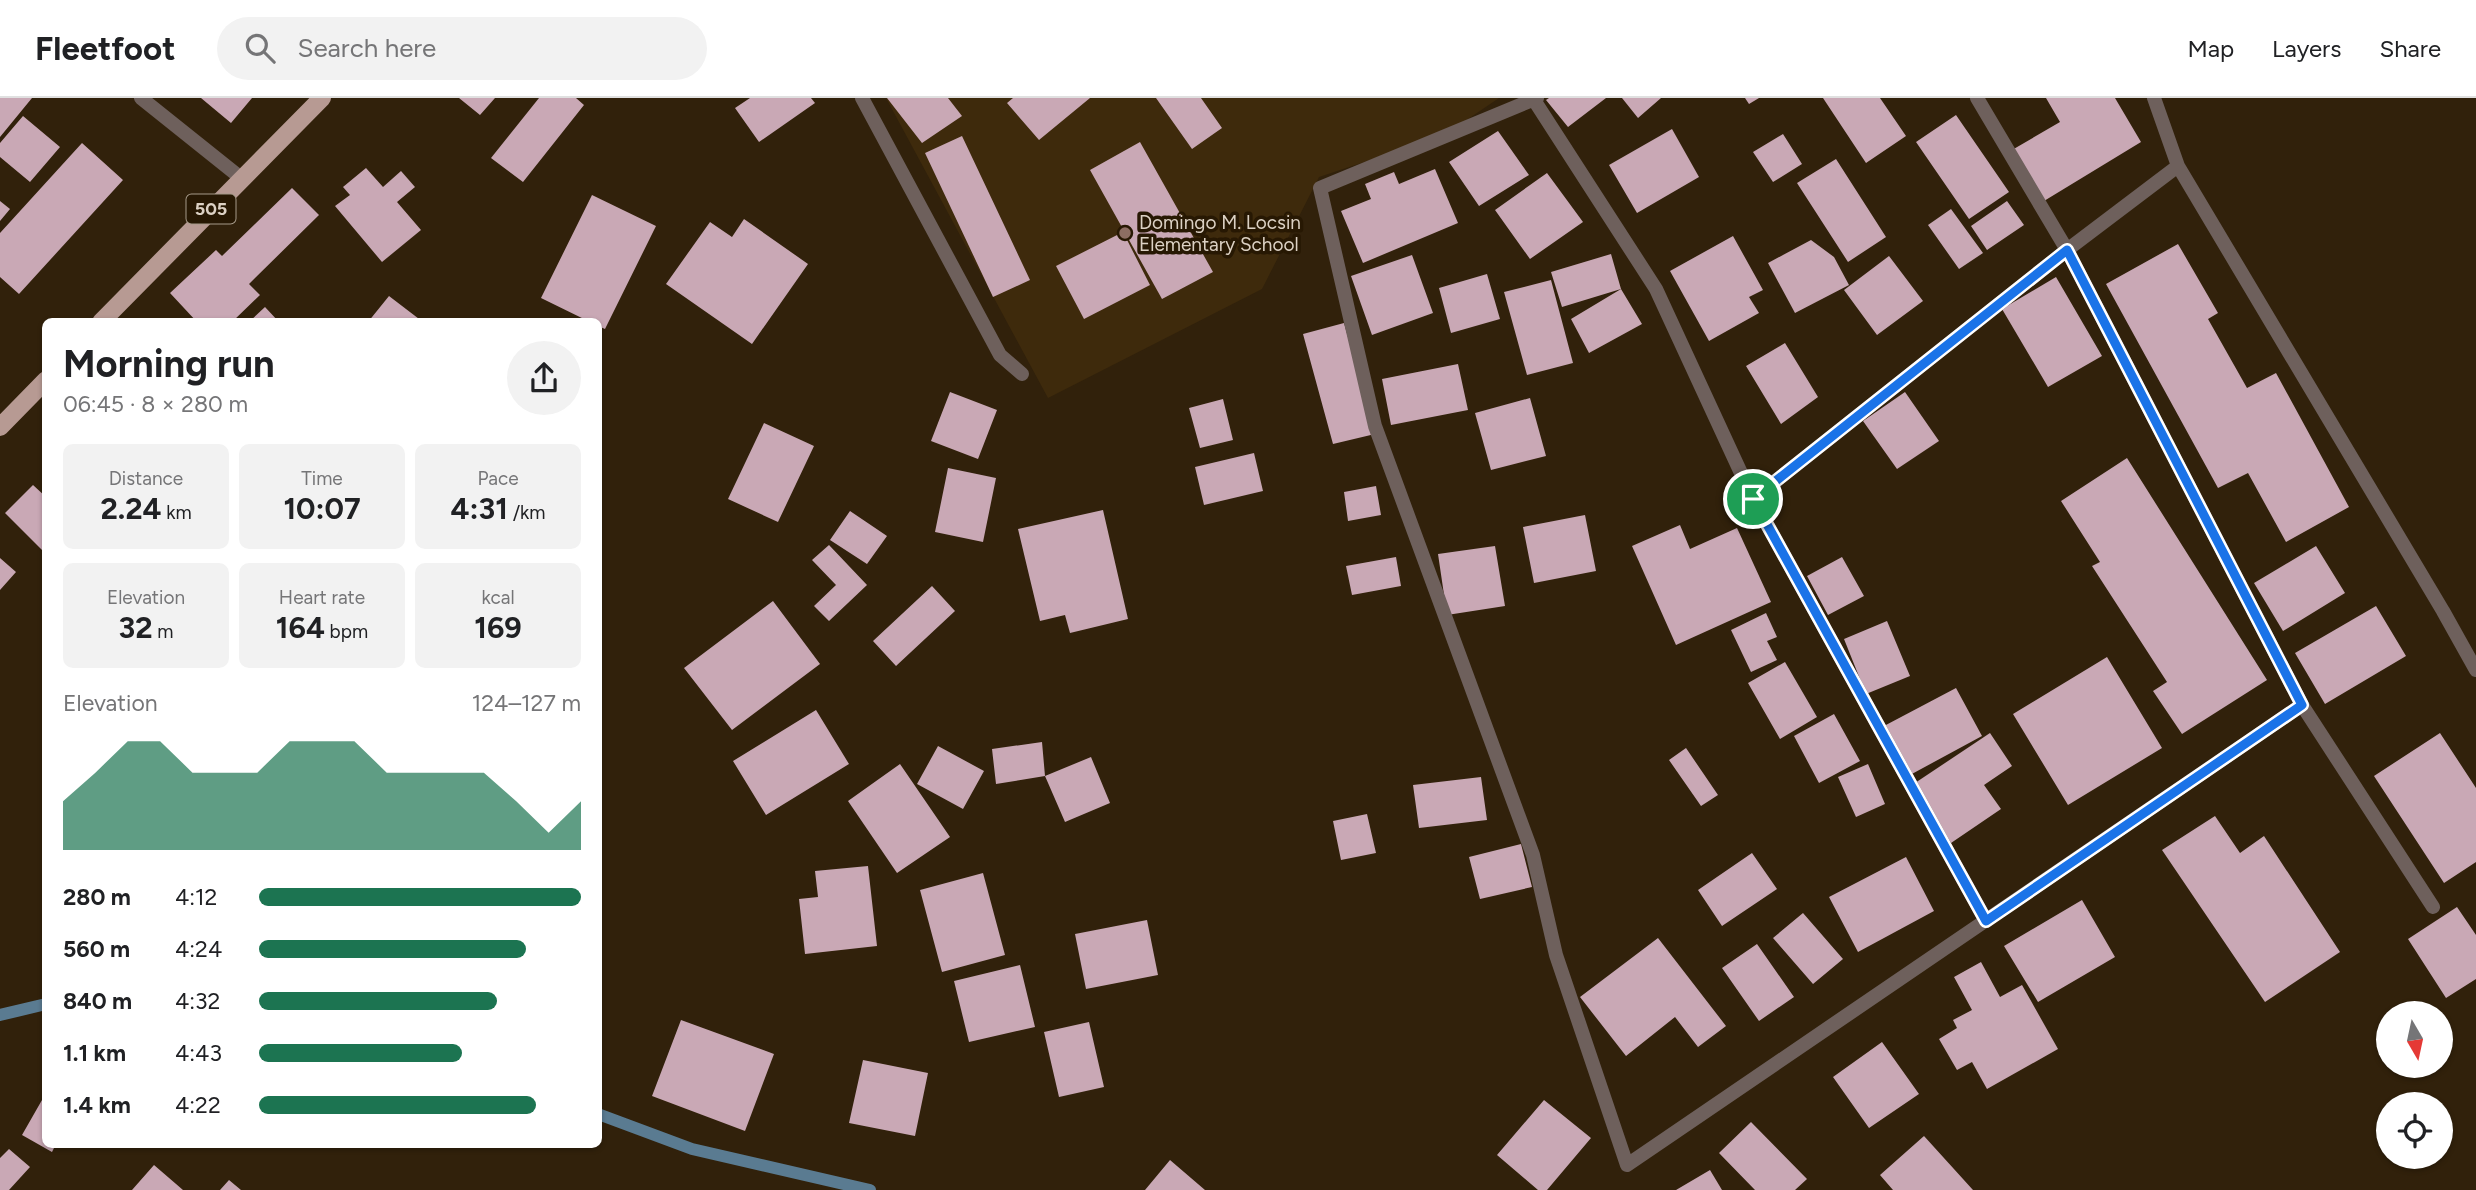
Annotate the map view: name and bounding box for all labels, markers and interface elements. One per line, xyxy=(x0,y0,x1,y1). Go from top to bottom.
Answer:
search box xyxy=(217,17,707,80)
text: Fleetfoot xyxy=(35,29,175,68)
icon: search xyxy=(241,29,279,67)
text: Search here xyxy=(297,32,436,64)
text: Map xyxy=(2187,34,2234,63)
text: Layers xyxy=(2272,34,2341,63)
text: Share xyxy=(2379,34,2441,63)
road number: 505 xyxy=(186,194,235,224)
place label: Domingo M. Locsin Elementary School xyxy=(1139,211,1301,256)
marker: Domingo M. Locsin Elementary School xyxy=(1117,225,1133,241)
text: Morning run xyxy=(63,341,275,387)
button: share xyxy=(507,341,581,415)
text: 06:45 · 8 × 280 m xyxy=(63,390,248,418)
text: Distance xyxy=(109,467,183,490)
text: Time xyxy=(301,467,343,490)
text: Pace xyxy=(477,467,519,490)
pin xyxy=(1723,469,1783,529)
icon: arrive xyxy=(1734,480,1772,518)
text: 2.24 xyxy=(100,490,162,527)
text: 10:07 xyxy=(283,490,361,527)
text: 4:31 xyxy=(451,490,508,527)
text: km xyxy=(162,501,192,524)
text: /km xyxy=(508,501,545,524)
text: Elevation xyxy=(107,586,185,609)
text: Heart rate xyxy=(279,586,365,609)
text: kcal xyxy=(481,586,515,609)
text: 32 xyxy=(119,609,153,646)
text: 164 xyxy=(276,609,325,646)
text: 169 xyxy=(474,609,522,646)
text: m xyxy=(153,620,173,643)
text: bpm xyxy=(325,620,368,643)
text: Elevation xyxy=(63,689,158,717)
text: 124–127 m xyxy=(472,689,581,717)
text: 280 m xyxy=(63,883,131,911)
text: 4:12 xyxy=(175,883,217,911)
text: 560 m xyxy=(63,935,130,963)
text: 4:24 xyxy=(175,935,222,963)
text: 840 m xyxy=(63,987,132,1015)
text: 4:32 xyxy=(175,987,220,1015)
north arrow xyxy=(2376,1001,2454,1078)
map controls xyxy=(2376,1001,2453,1169)
text: 1.1 km xyxy=(63,1039,126,1067)
text: 4:43 xyxy=(175,1039,222,1067)
text: 1.4 km xyxy=(63,1091,131,1119)
text: 4:22 xyxy=(175,1091,221,1119)
button: locate xyxy=(2376,1092,2453,1169)

